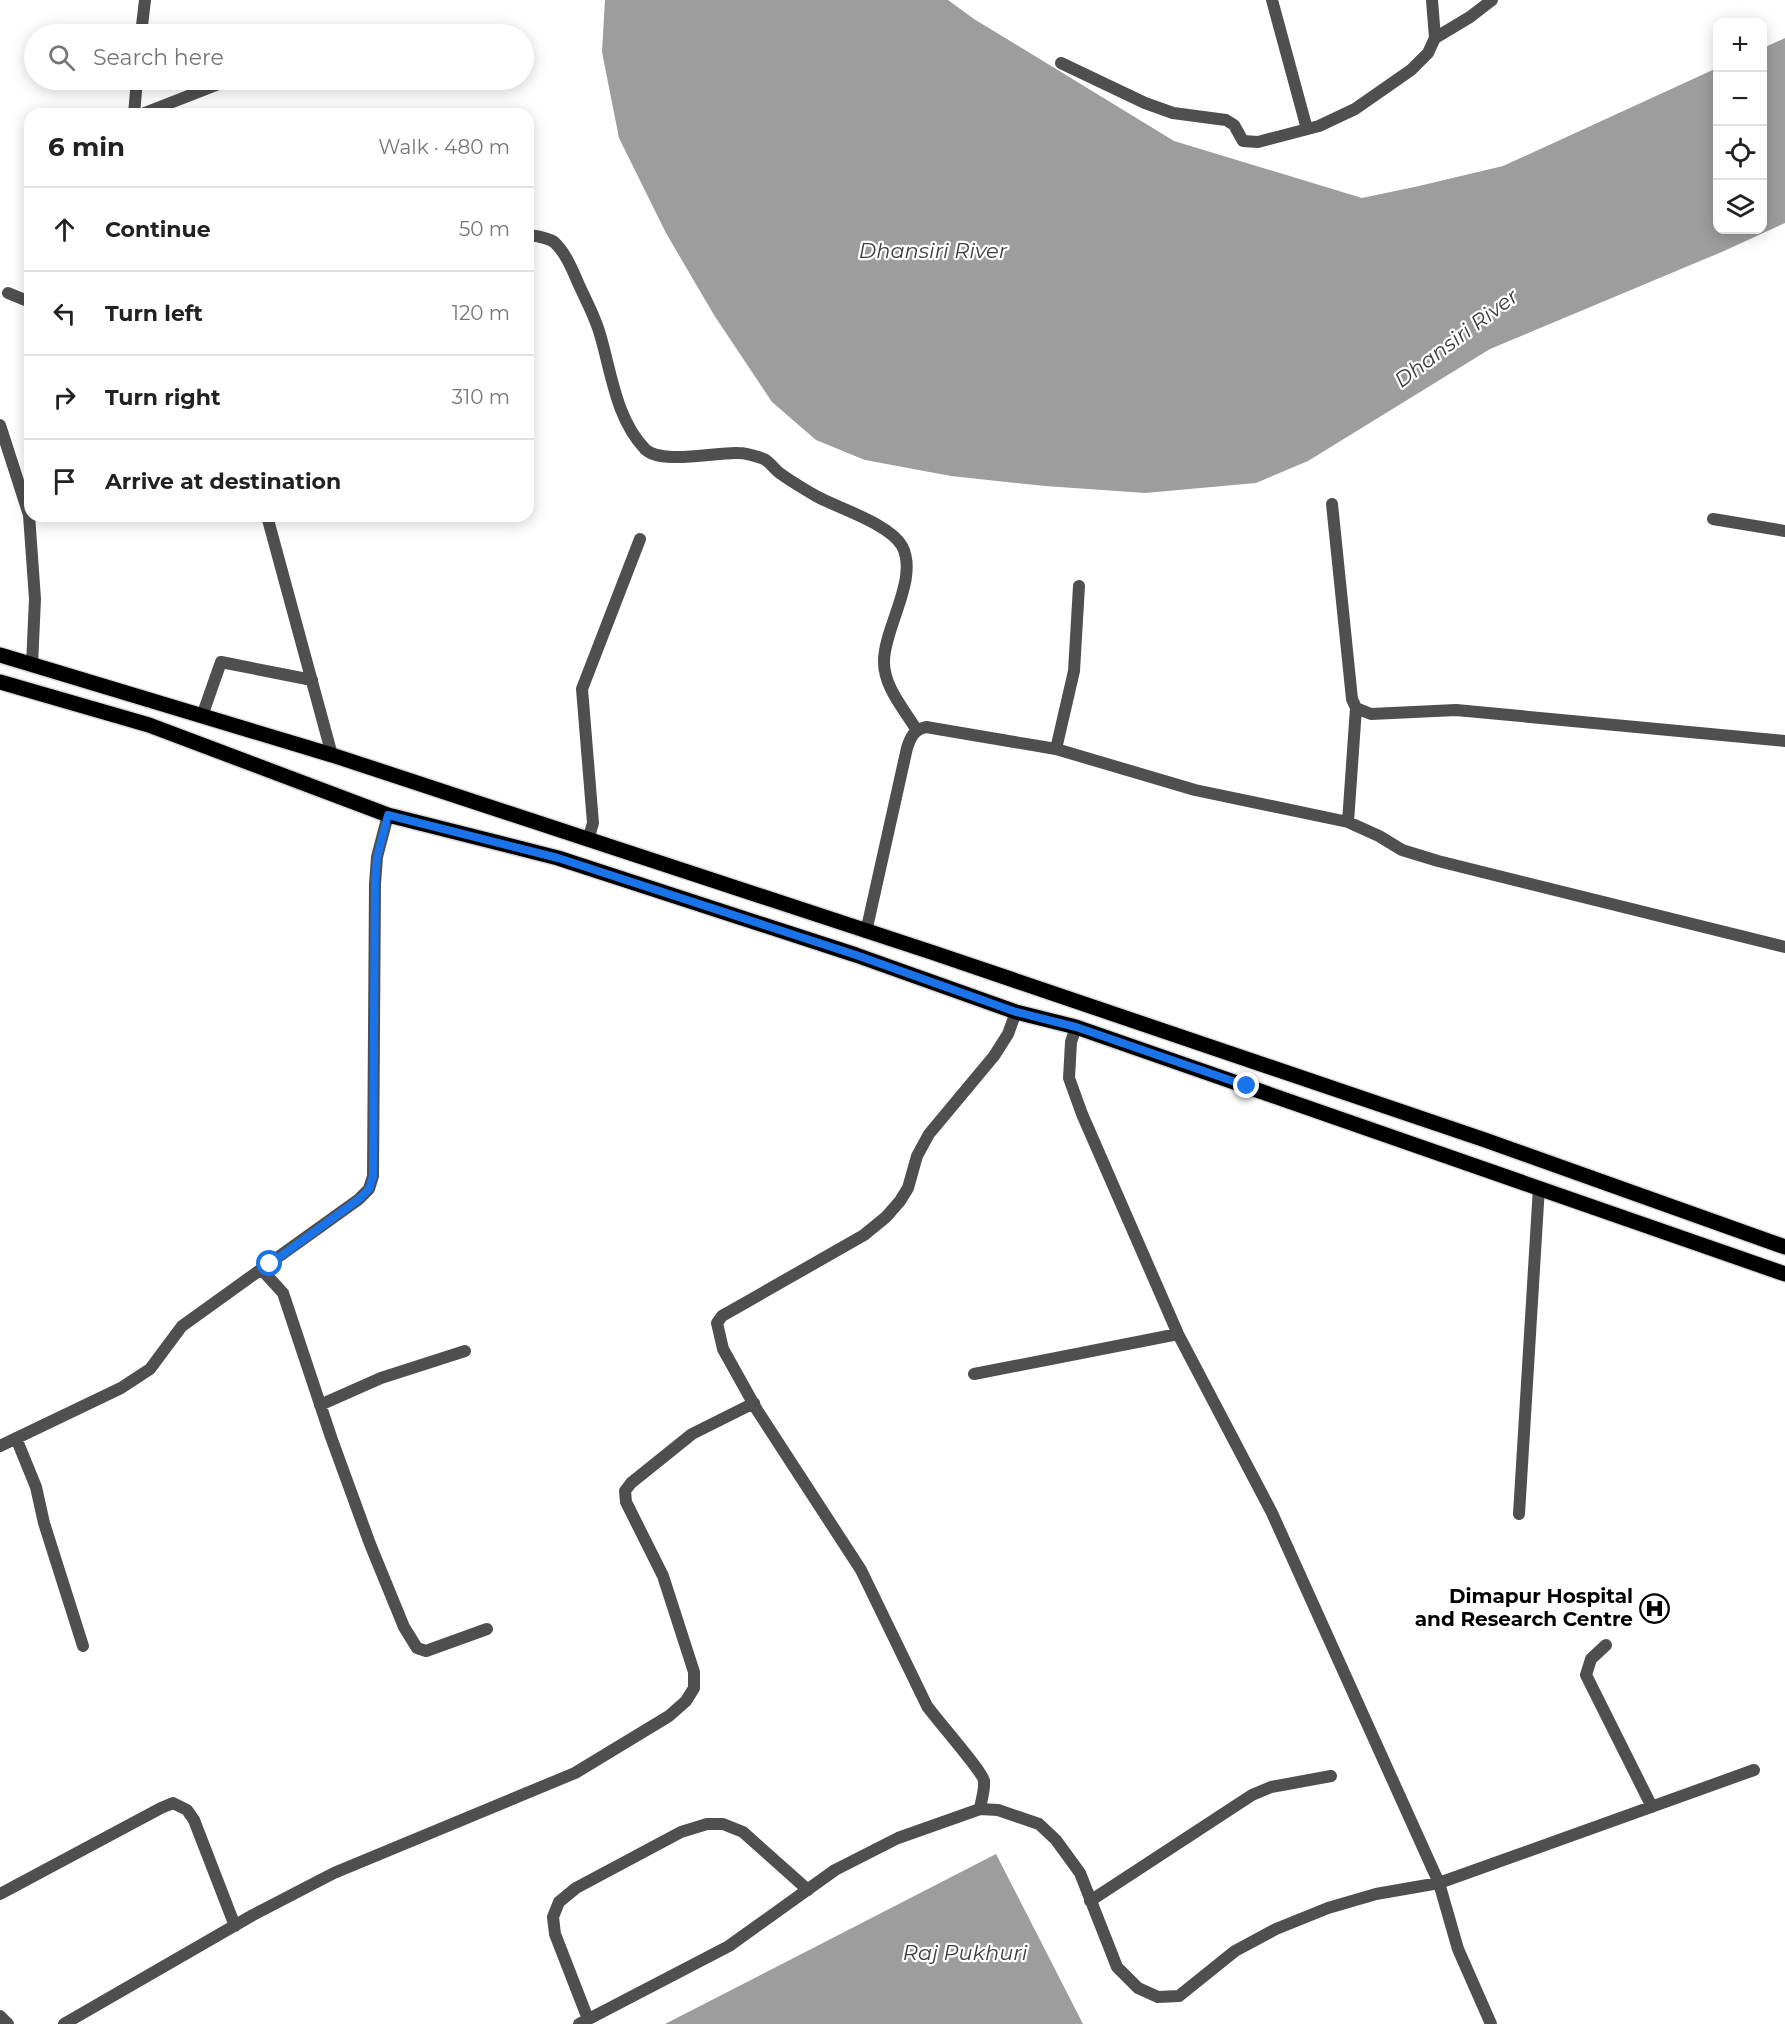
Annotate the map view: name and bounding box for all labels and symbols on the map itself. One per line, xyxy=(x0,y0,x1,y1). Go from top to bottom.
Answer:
water label: Dhansiri River xyxy=(859,238,1008,263)
water label: Dhansiri River xyxy=(1389,283,1523,393)
route end xyxy=(1233,1072,1259,1098)
route start xyxy=(256,1250,282,1276)
place label: Dimapur Hospital and Research Centre xyxy=(1415,1584,1633,1631)
hospital icon: Dimapur Hospital and Research Centre xyxy=(1638,1592,1670,1624)
water label: Raj Pukhuri xyxy=(903,1940,1028,1965)

